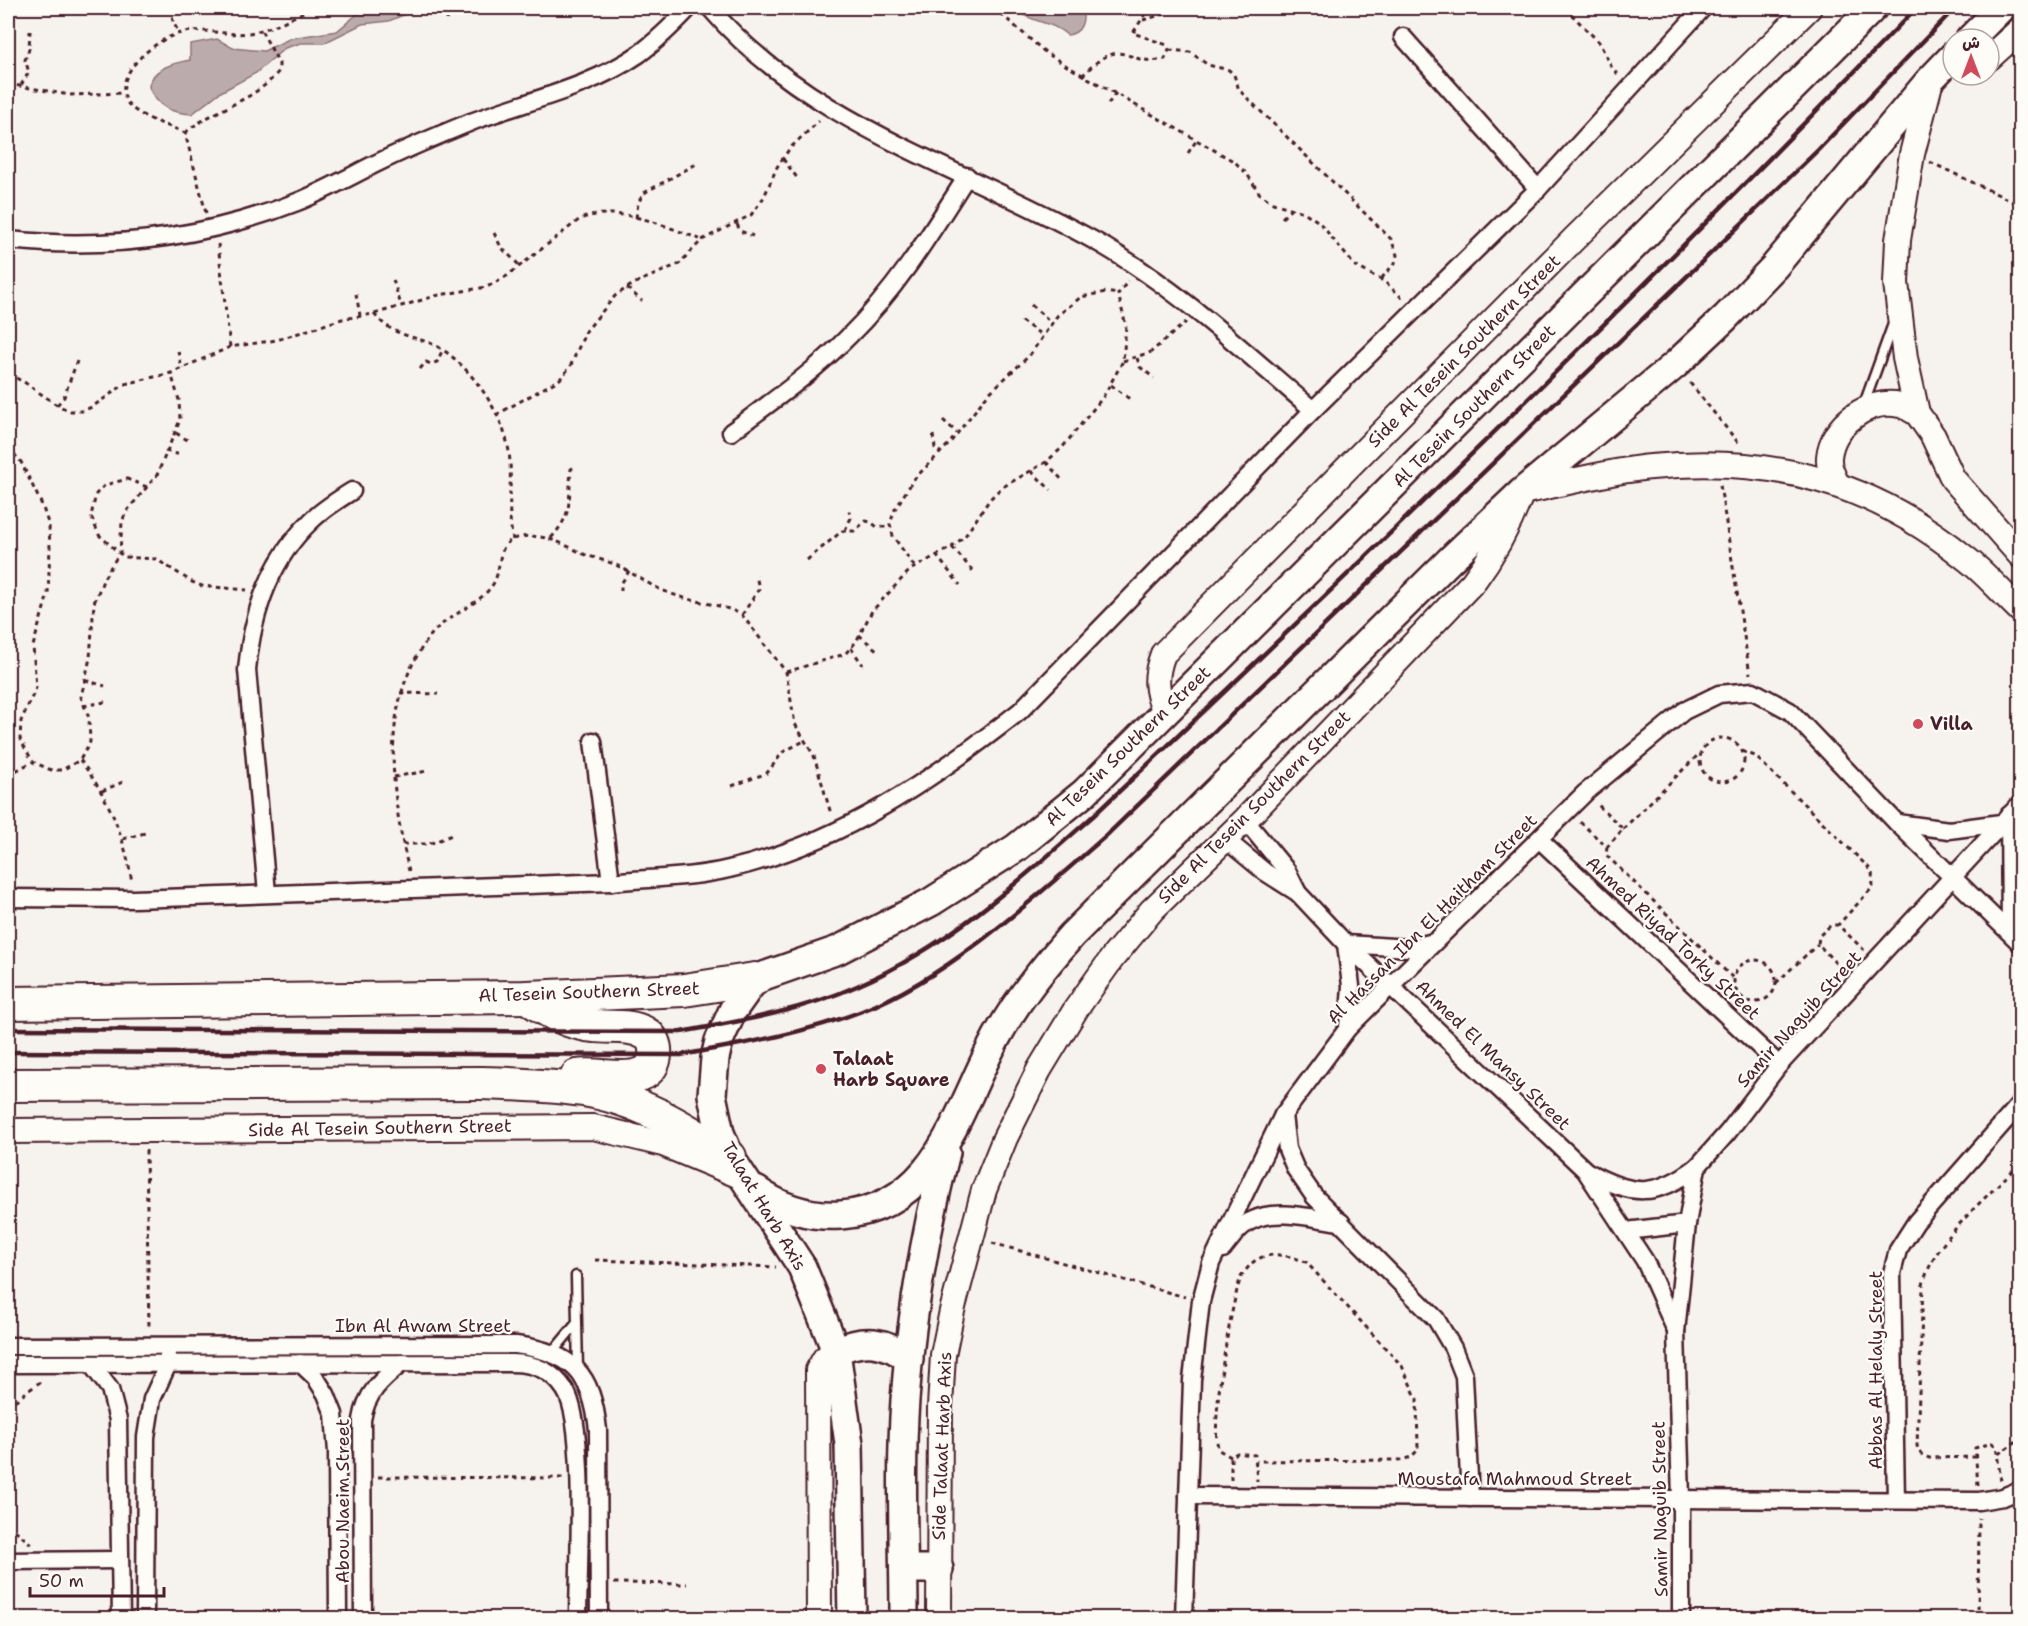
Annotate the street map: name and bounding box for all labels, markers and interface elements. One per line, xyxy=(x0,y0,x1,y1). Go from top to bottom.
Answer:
north arrow xyxy=(1941,27,2001,87)
text: ش xyxy=(1962,32,1980,53)
street label: Side Al Tesein Southern Street xyxy=(1363,250,1565,452)
street label: Al Tesein Southern Street xyxy=(1388,320,1560,492)
street label: Al Tesein Southern Street xyxy=(1040,660,1216,832)
street label: Side Al Tesein Southern Street xyxy=(1152,705,1356,909)
place label: Villa xyxy=(1930,712,1973,736)
marker: Villa xyxy=(1911,717,1925,731)
street label: Al Hassan Ibn El Haitham Street xyxy=(1322,809,1542,1029)
street label: Ahmed Riyad Torky Street xyxy=(1581,851,1765,1025)
street label: Samir Naguib Street xyxy=(1731,945,1867,1092)
street label: Ahmed El Mansy Street xyxy=(1410,974,1576,1136)
street label: Al Tesein Southern Street xyxy=(478,976,700,1008)
place label: Talaat Harb Square xyxy=(833,1047,950,1092)
marker: Talaat Harb Square xyxy=(814,1062,828,1076)
street label: Side Al Tesein Southern Street xyxy=(248,1114,512,1142)
street label: Talaat Harb Axis xyxy=(716,1137,812,1275)
street label: Abbas Al Helaly Street xyxy=(1864,1270,1888,1469)
street label: Ibn Al Awam Street xyxy=(335,1314,511,1338)
street label: Side Talaat Harb Axis xyxy=(927,1351,957,1541)
street label: Abou Naeim Street xyxy=(331,1418,355,1584)
street label: Samir Naguib Street xyxy=(1646,1421,1674,1597)
street label: Moustafa Mahmoud Street xyxy=(1398,1467,1633,1491)
scale bar xyxy=(30,1560,164,1598)
text: 50 m xyxy=(39,1569,84,1593)

